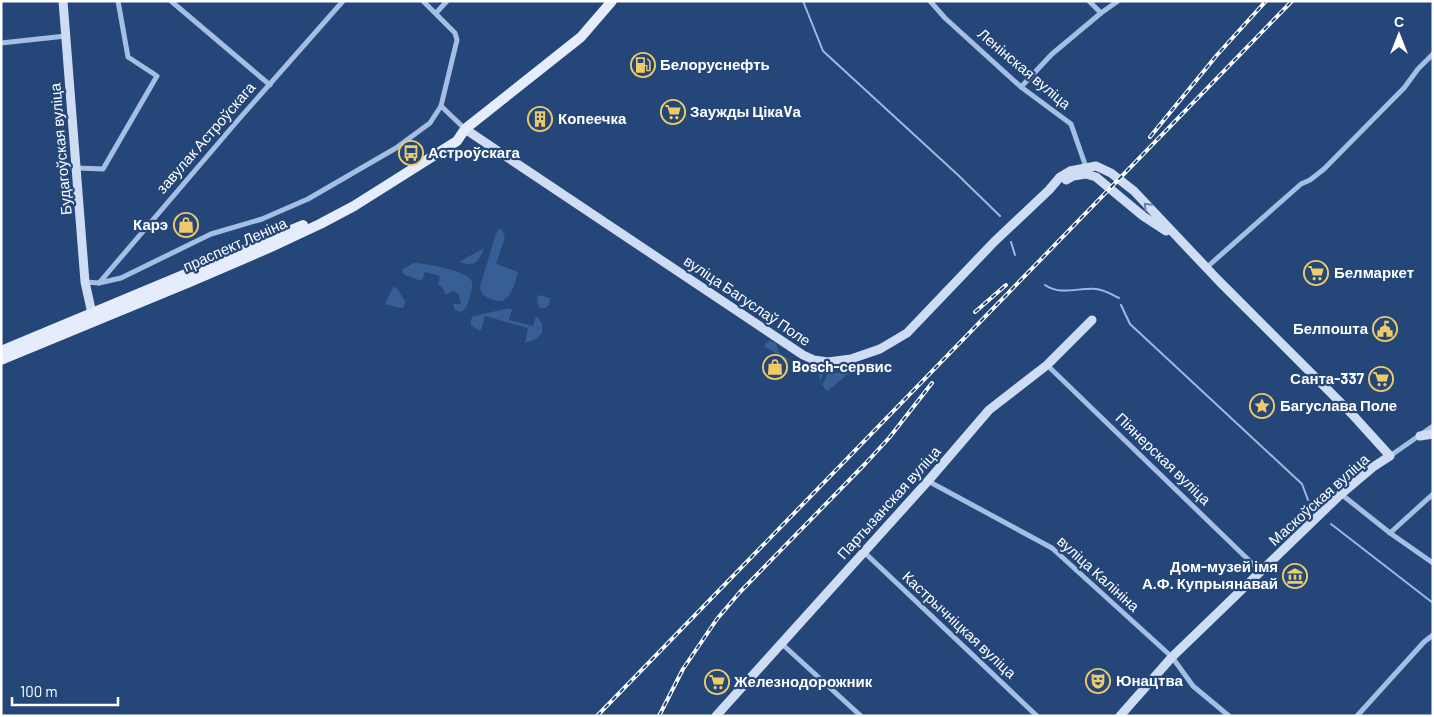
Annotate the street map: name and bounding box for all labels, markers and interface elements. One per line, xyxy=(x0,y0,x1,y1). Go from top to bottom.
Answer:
north arrow xyxy=(1374,10,1424,60)
text: С xyxy=(1394,13,1404,30)
street label: Ленінская вуліца xyxy=(975,24,1075,113)
fuel station icon: Белоруснефть xyxy=(630,52,656,78)
place label: Белоруснефть xyxy=(660,55,770,73)
street label: завулак Астроўскага xyxy=(152,78,259,197)
street label: Будагоўская вуліца xyxy=(45,82,75,216)
supermarket icon: Заужды ЦікаVа xyxy=(660,99,686,125)
place label: Заужды ЦікаVа xyxy=(690,102,802,120)
building icon: Копеечка xyxy=(527,106,553,132)
place label: Копеечка xyxy=(558,109,627,127)
bus stop icon: Астроўскага xyxy=(398,140,424,166)
place label: Астроўскага xyxy=(428,143,520,161)
one-way arrow xyxy=(1144,202,1153,211)
shop icon: Карэ xyxy=(173,212,199,238)
street label: праспект Леніна xyxy=(180,213,290,275)
place label: Карэ xyxy=(133,215,168,233)
street label: вуліца Багуслаў Поле xyxy=(681,251,814,349)
supermarket icon: Белмаркет xyxy=(1303,260,1329,286)
place label: Белмаркет xyxy=(1334,263,1414,281)
public building icon: Белпошта xyxy=(1372,316,1398,342)
place label: Белпошта xyxy=(1293,319,1369,337)
shop icon: Bosch-сервис xyxy=(762,354,788,380)
place label: Bosch-сервис xyxy=(792,357,892,375)
supermarket icon: Санта-337 xyxy=(1368,366,1394,392)
place label: Санта-337 xyxy=(1290,369,1365,387)
place icon: Багуслава Поле xyxy=(1249,393,1275,419)
place label: Багуслава Поле xyxy=(1280,396,1397,414)
street label: Піянерская вуліца xyxy=(1113,408,1215,509)
street label: Партызанская вуліца xyxy=(833,442,944,563)
street label: Маскоўская вуліца xyxy=(1264,449,1373,549)
street label: вуліца Калініна xyxy=(1054,532,1144,615)
place label: Дом-музей імя А.Ф. Купрыянавай xyxy=(1142,557,1278,592)
museum icon: Дом-музей імя А.Ф. Купрыянавай xyxy=(1282,563,1308,589)
street label: Кастрычніцкая вуліца xyxy=(899,567,1021,682)
theatre icon: Юнацтва xyxy=(1085,668,1111,694)
supermarket icon: Железнодорожник xyxy=(704,669,730,695)
place label: Юнацтва xyxy=(1116,671,1183,689)
place label: Железнодорожник xyxy=(733,672,873,690)
scale bar xyxy=(12,674,119,706)
text: 100 m xyxy=(20,682,58,700)

